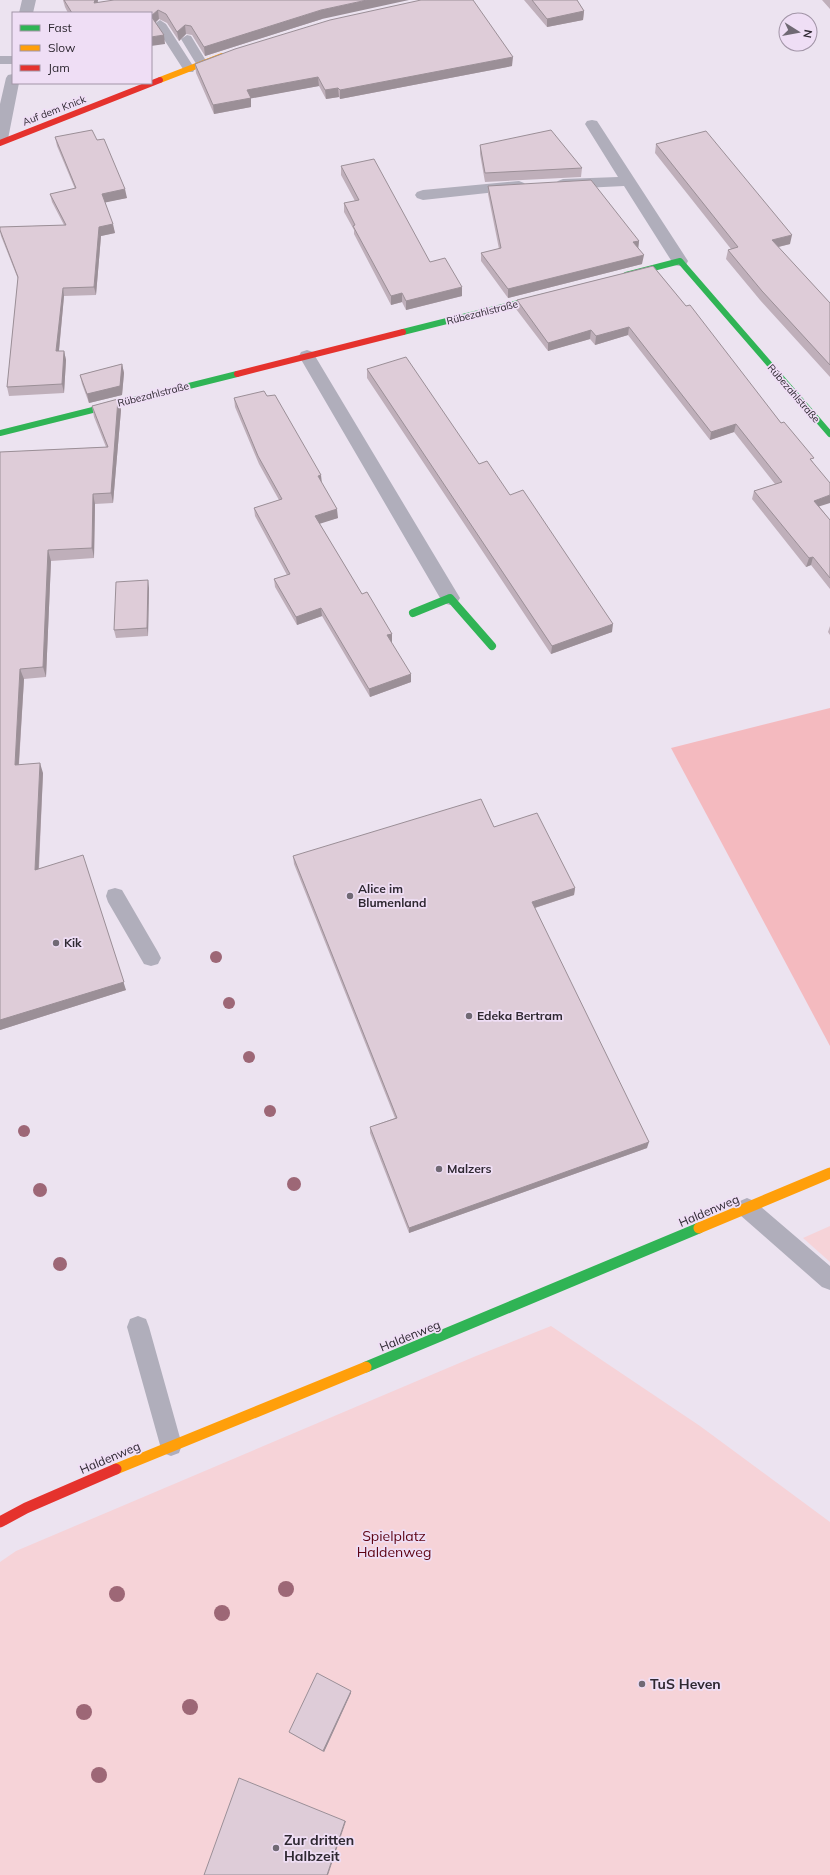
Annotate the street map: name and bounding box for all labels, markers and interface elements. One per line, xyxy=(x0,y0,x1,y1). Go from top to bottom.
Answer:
legend xyxy=(12,12,152,84)
north arrow xyxy=(778,12,818,52)
text: Fast xyxy=(48,20,72,35)
text: N xyxy=(800,28,815,39)
text: Slow xyxy=(48,40,76,55)
text: Jam xyxy=(48,60,70,75)
street label: Auf dem Knick xyxy=(21,92,88,128)
street label: Rübezahlstraße xyxy=(445,297,519,328)
street label: Rübezahlstraße xyxy=(765,361,823,425)
street label: Rübezahlstraße xyxy=(116,379,190,410)
place label: Alice im Blumenland xyxy=(358,881,426,910)
marker: Alice im Blumenland xyxy=(345,891,355,901)
place label: Kik xyxy=(64,935,82,950)
marker: Kik xyxy=(51,938,61,948)
place label: Edeka Bertram xyxy=(477,1008,563,1023)
marker: Edeka Bertram xyxy=(464,1011,474,1021)
place label: Malzers xyxy=(447,1161,491,1176)
marker: Malzers xyxy=(434,1164,444,1174)
street label: Haldenweg xyxy=(676,1191,741,1230)
street label: Haldenweg xyxy=(377,1317,442,1354)
street label: Haldenweg xyxy=(77,1438,142,1477)
park label: Spielplatz Haldenweg xyxy=(357,1527,431,1561)
place label: TuS Heven xyxy=(650,1675,721,1693)
marker: TuS Heven xyxy=(637,1679,647,1689)
place label: Zur dritten Halbzeit xyxy=(284,1831,354,1865)
marker: Zur dritten Halbzeit xyxy=(271,1843,281,1853)

